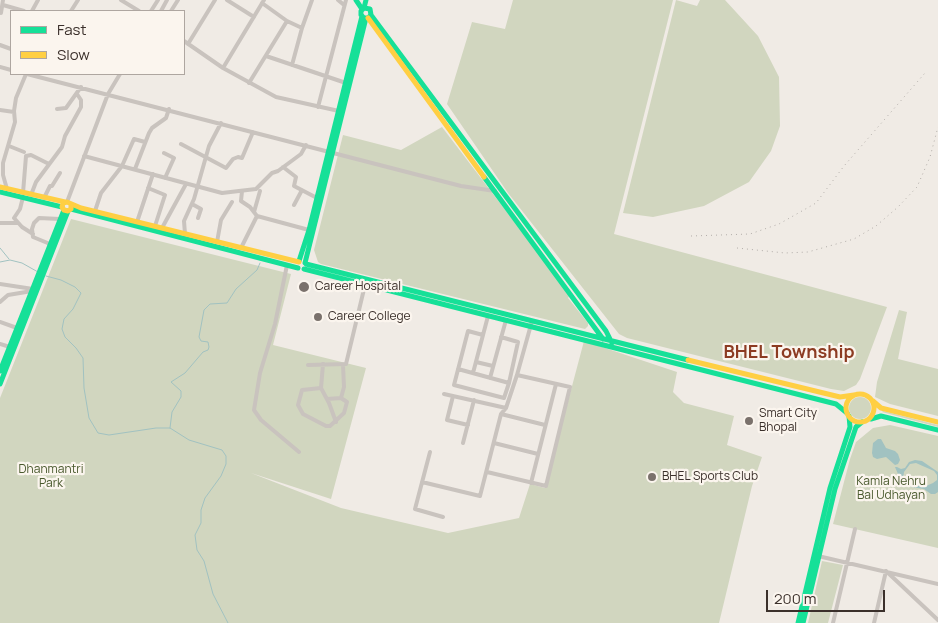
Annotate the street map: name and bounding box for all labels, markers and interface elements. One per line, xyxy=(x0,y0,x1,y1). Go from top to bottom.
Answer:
legend xyxy=(10,10,185,75)
text: Fast xyxy=(57,19,86,40)
text: Slow xyxy=(57,44,90,65)
marker: Career Hospital xyxy=(297,280,311,294)
place label: Career Hospital xyxy=(315,280,401,294)
place label: Career College xyxy=(328,310,411,324)
marker: Career College xyxy=(312,311,324,323)
district label: BHEL Township xyxy=(723,342,855,364)
place label: Smart City Bhopal xyxy=(759,407,817,435)
marker: Smart City Bhopal xyxy=(743,415,755,427)
park label: Dhanmantri Park xyxy=(19,463,83,491)
place label: BHEL Sports Club xyxy=(662,470,758,484)
marker: BHEL Sports Club xyxy=(646,471,658,483)
park label: Kamla Nehru Bal Udhayan xyxy=(856,475,926,503)
scale bar xyxy=(768,580,887,612)
text: 200 m xyxy=(774,588,817,609)

